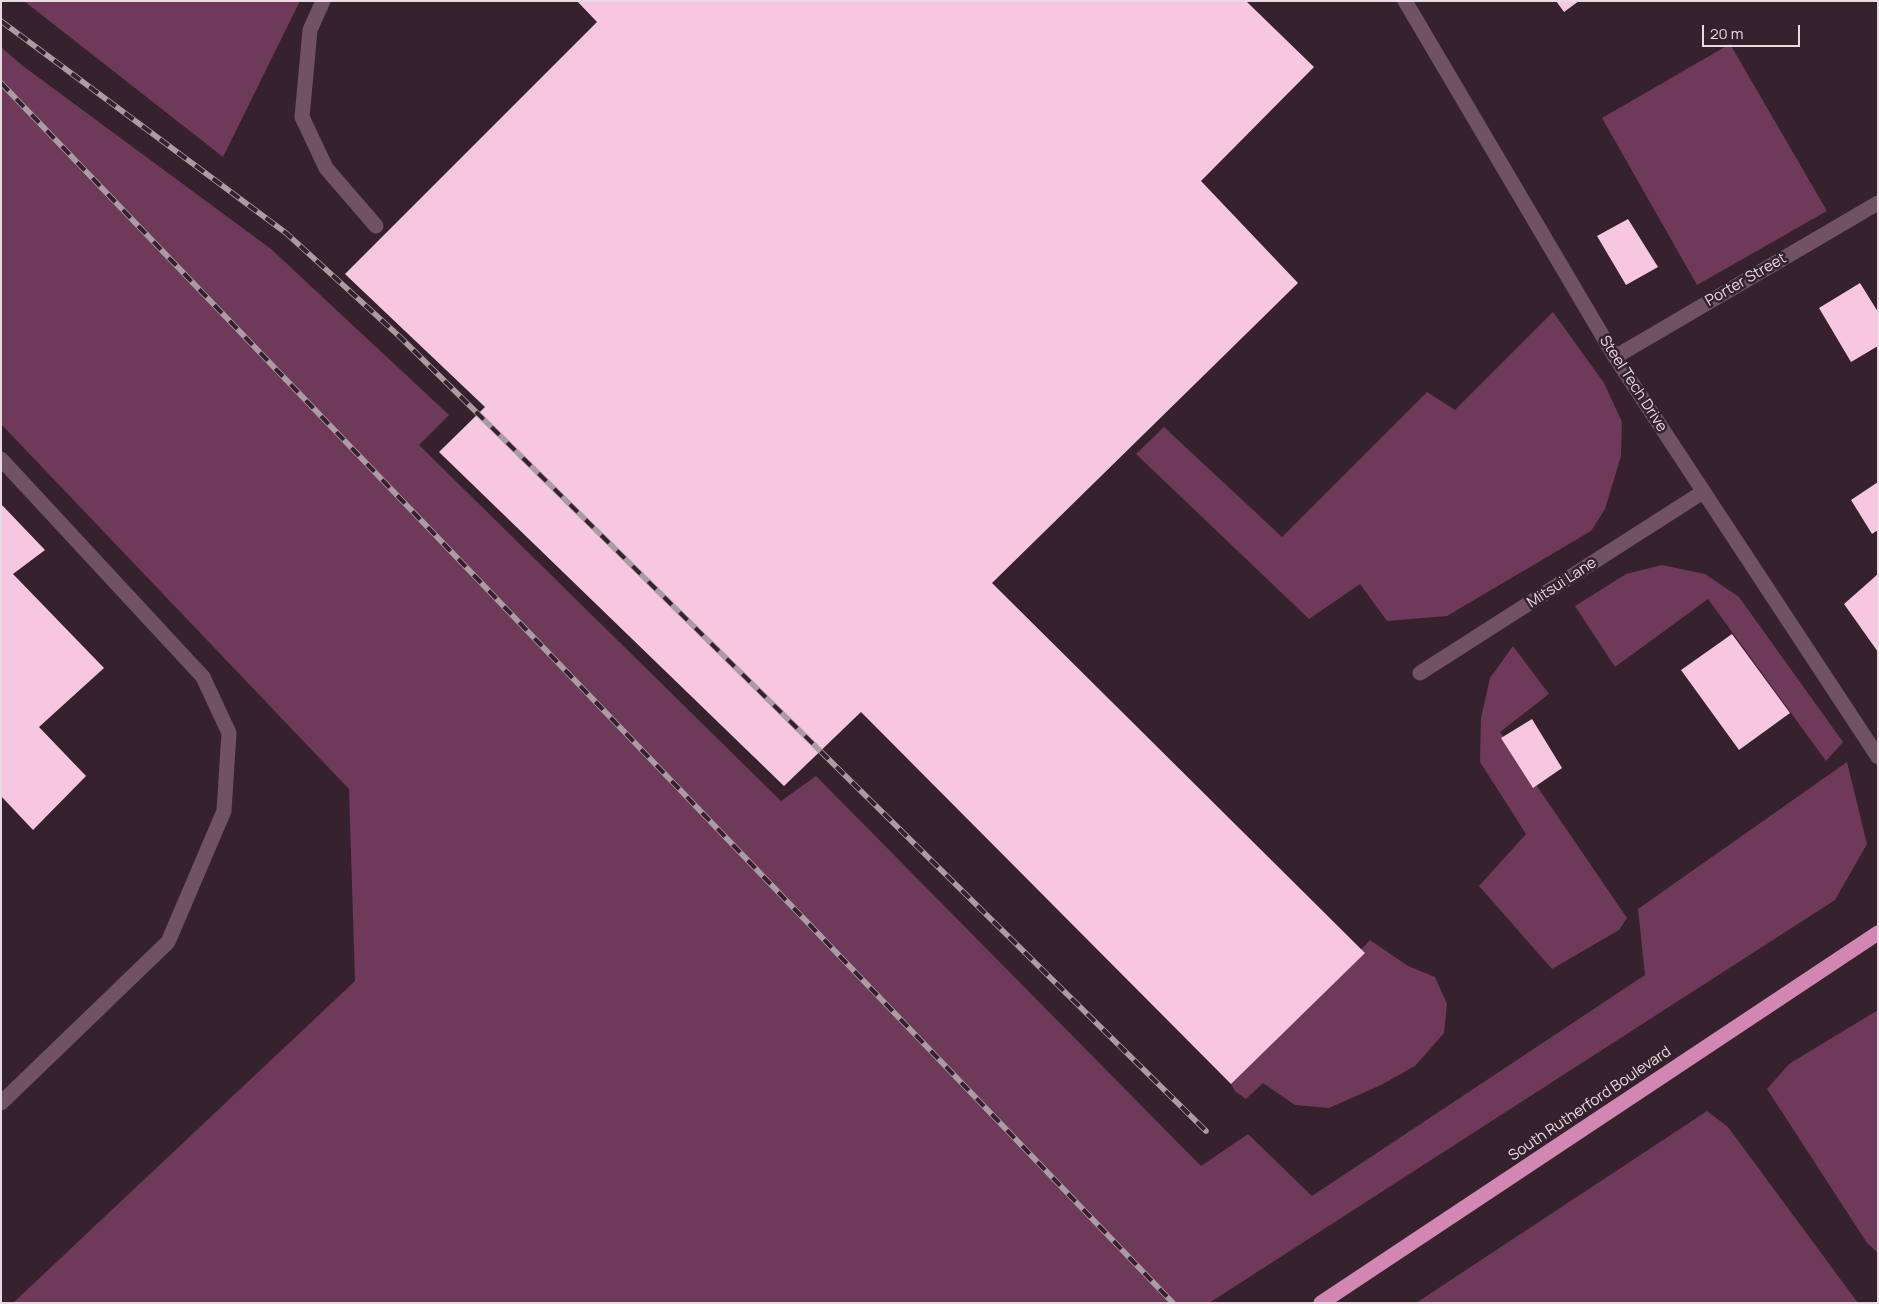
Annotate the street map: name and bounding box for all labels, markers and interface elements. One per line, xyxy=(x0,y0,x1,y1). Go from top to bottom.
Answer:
scale bar xyxy=(1704,15,1802,47)
text: 20 m xyxy=(1710,23,1743,44)
street label: Porter Street xyxy=(1702,250,1790,310)
street label: Steel Tech Drive xyxy=(1595,333,1671,435)
street label: Mitsui Lane xyxy=(1524,554,1600,612)
street label: South Rutherford Boulevard xyxy=(1505,1043,1675,1165)

